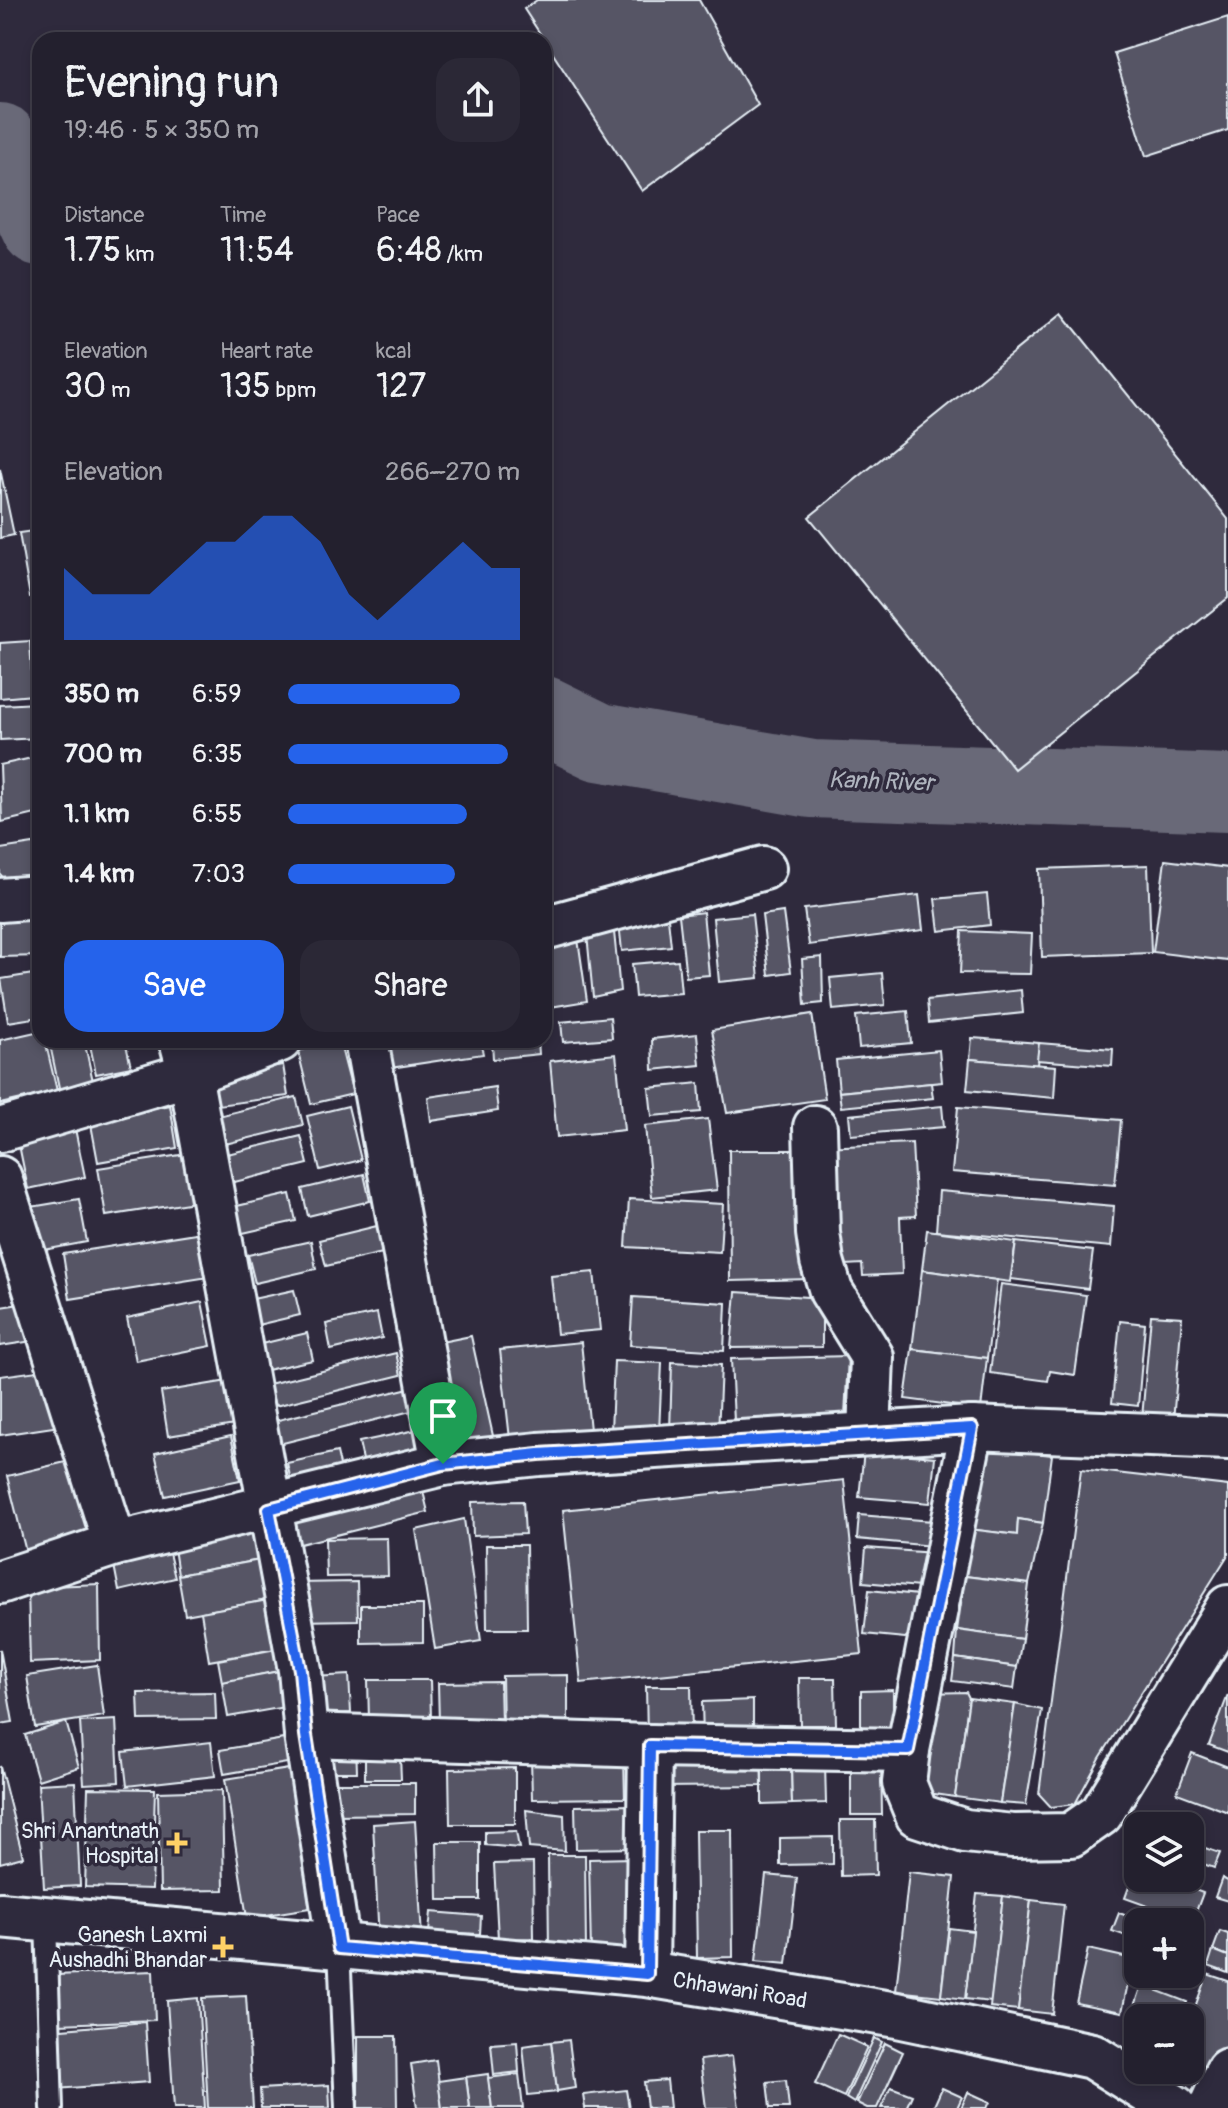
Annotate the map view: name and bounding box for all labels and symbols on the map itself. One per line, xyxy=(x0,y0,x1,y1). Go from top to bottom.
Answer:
water label: Kanh River xyxy=(828,765,937,798)
pin xyxy=(409,1382,477,1464)
place label: Shri Anantnath Hospital xyxy=(21,1817,159,1870)
marker: Shri Anantnath Hospital xyxy=(166,1832,188,1854)
place label: Ganesh Laxmi Aushadhi Bhandar xyxy=(48,1921,207,1974)
marker: Ganesh Laxmi Aushadhi Bhandar xyxy=(214,1938,232,1956)
street label: Chhawani Road xyxy=(671,1965,809,2015)

